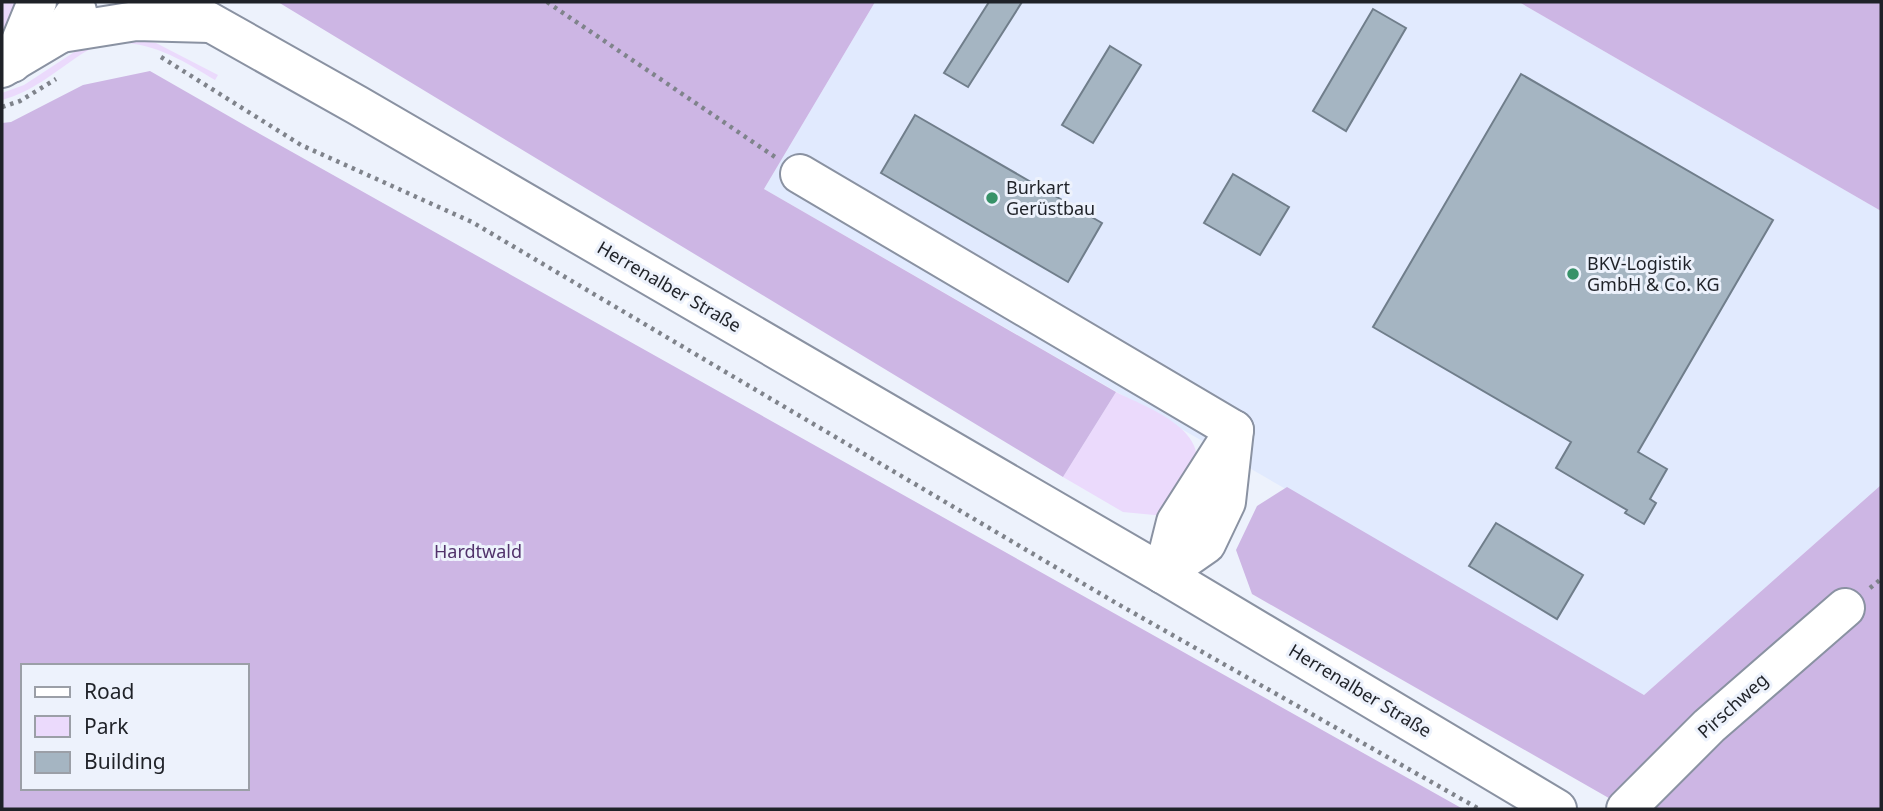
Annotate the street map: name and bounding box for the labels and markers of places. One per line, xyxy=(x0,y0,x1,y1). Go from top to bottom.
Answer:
place label: Burkart Gerüstbau xyxy=(1006,175,1095,220)
marker: Burkart Gerüstbau xyxy=(984,190,1000,206)
place label: BKV-Logistik GmbH & Co. KG xyxy=(1587,251,1720,296)
marker: BKV-Logistik GmbH & Co. KG xyxy=(1565,266,1581,282)

